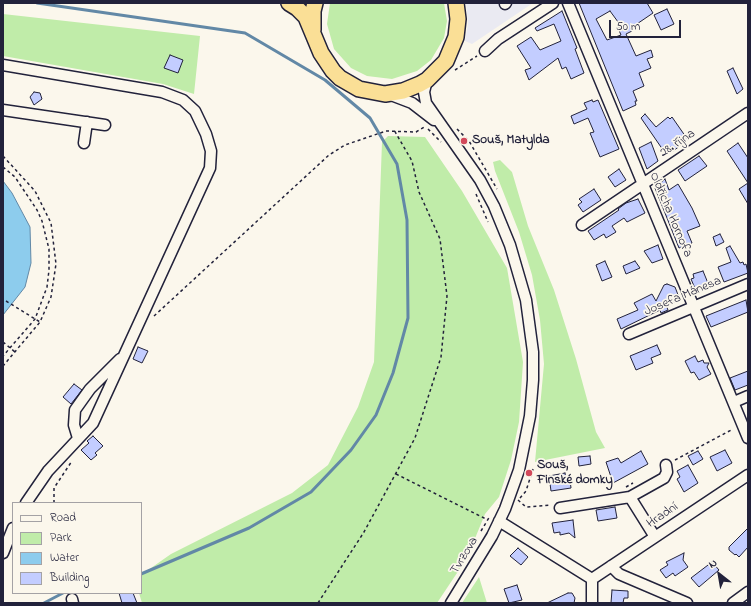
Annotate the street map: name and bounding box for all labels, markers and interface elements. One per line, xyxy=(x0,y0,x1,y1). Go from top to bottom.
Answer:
scale bar xyxy=(611,12,683,38)
text: 50 m xyxy=(616,18,640,36)
street label: 28. října xyxy=(657,126,699,162)
place label: Souš, Matylda xyxy=(472,133,550,149)
marker: Souš, Matylda xyxy=(459,136,469,146)
street label: Oldřicha Hornofa xyxy=(645,170,695,260)
street label: Josefa Mánesa xyxy=(642,274,724,320)
place label: Souš, Finské domky xyxy=(537,458,613,489)
marker: Souš, Finské domky xyxy=(524,468,534,478)
street label: Hradní xyxy=(644,500,682,532)
legend xyxy=(12,502,142,594)
text: Road xyxy=(50,509,76,527)
text: Park xyxy=(50,529,72,547)
street label: Tvrzova xyxy=(448,535,482,577)
text: Water xyxy=(50,549,79,567)
north arrow xyxy=(699,554,739,594)
text: N xyxy=(706,555,720,572)
text: Building xyxy=(50,569,89,587)

